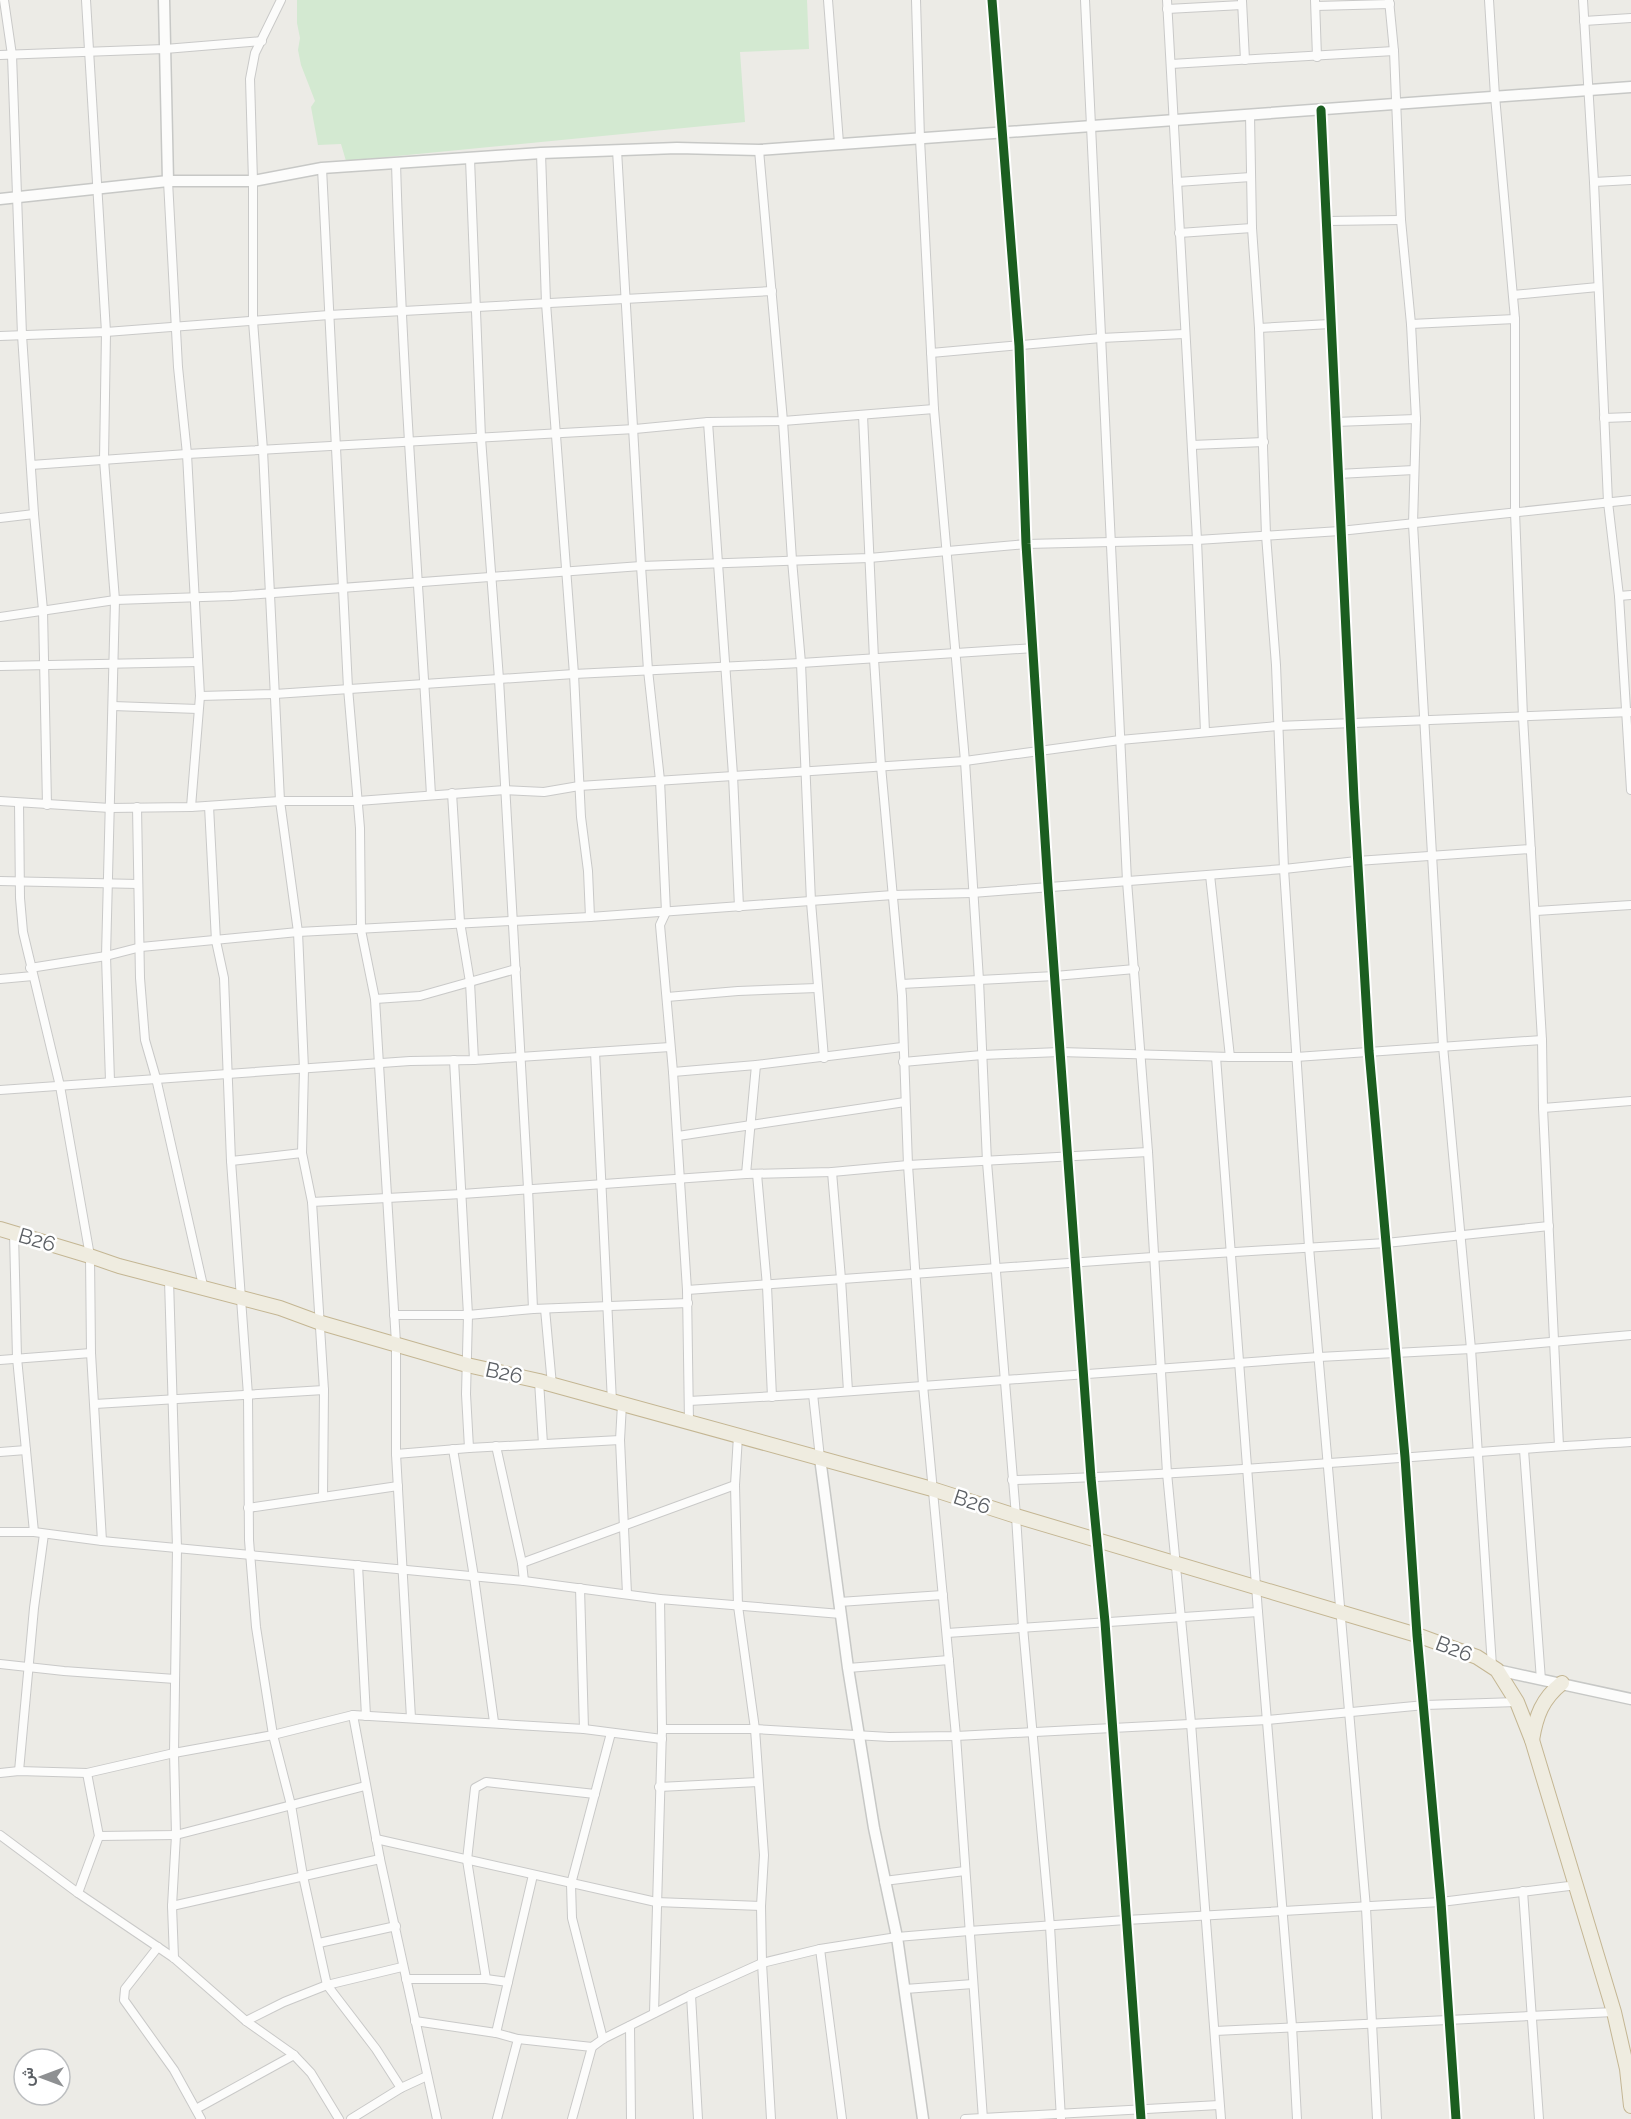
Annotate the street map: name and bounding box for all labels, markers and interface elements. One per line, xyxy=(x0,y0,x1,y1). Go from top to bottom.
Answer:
street label: B26 xyxy=(16,1222,59,1257)
street label: B26 xyxy=(483,1356,525,1389)
street label: B26 xyxy=(950,1484,994,1519)
street label: B26 xyxy=(1432,1630,1476,1667)
north arrow xyxy=(12,2047,72,2107)
text: ش xyxy=(18,2067,37,2087)

